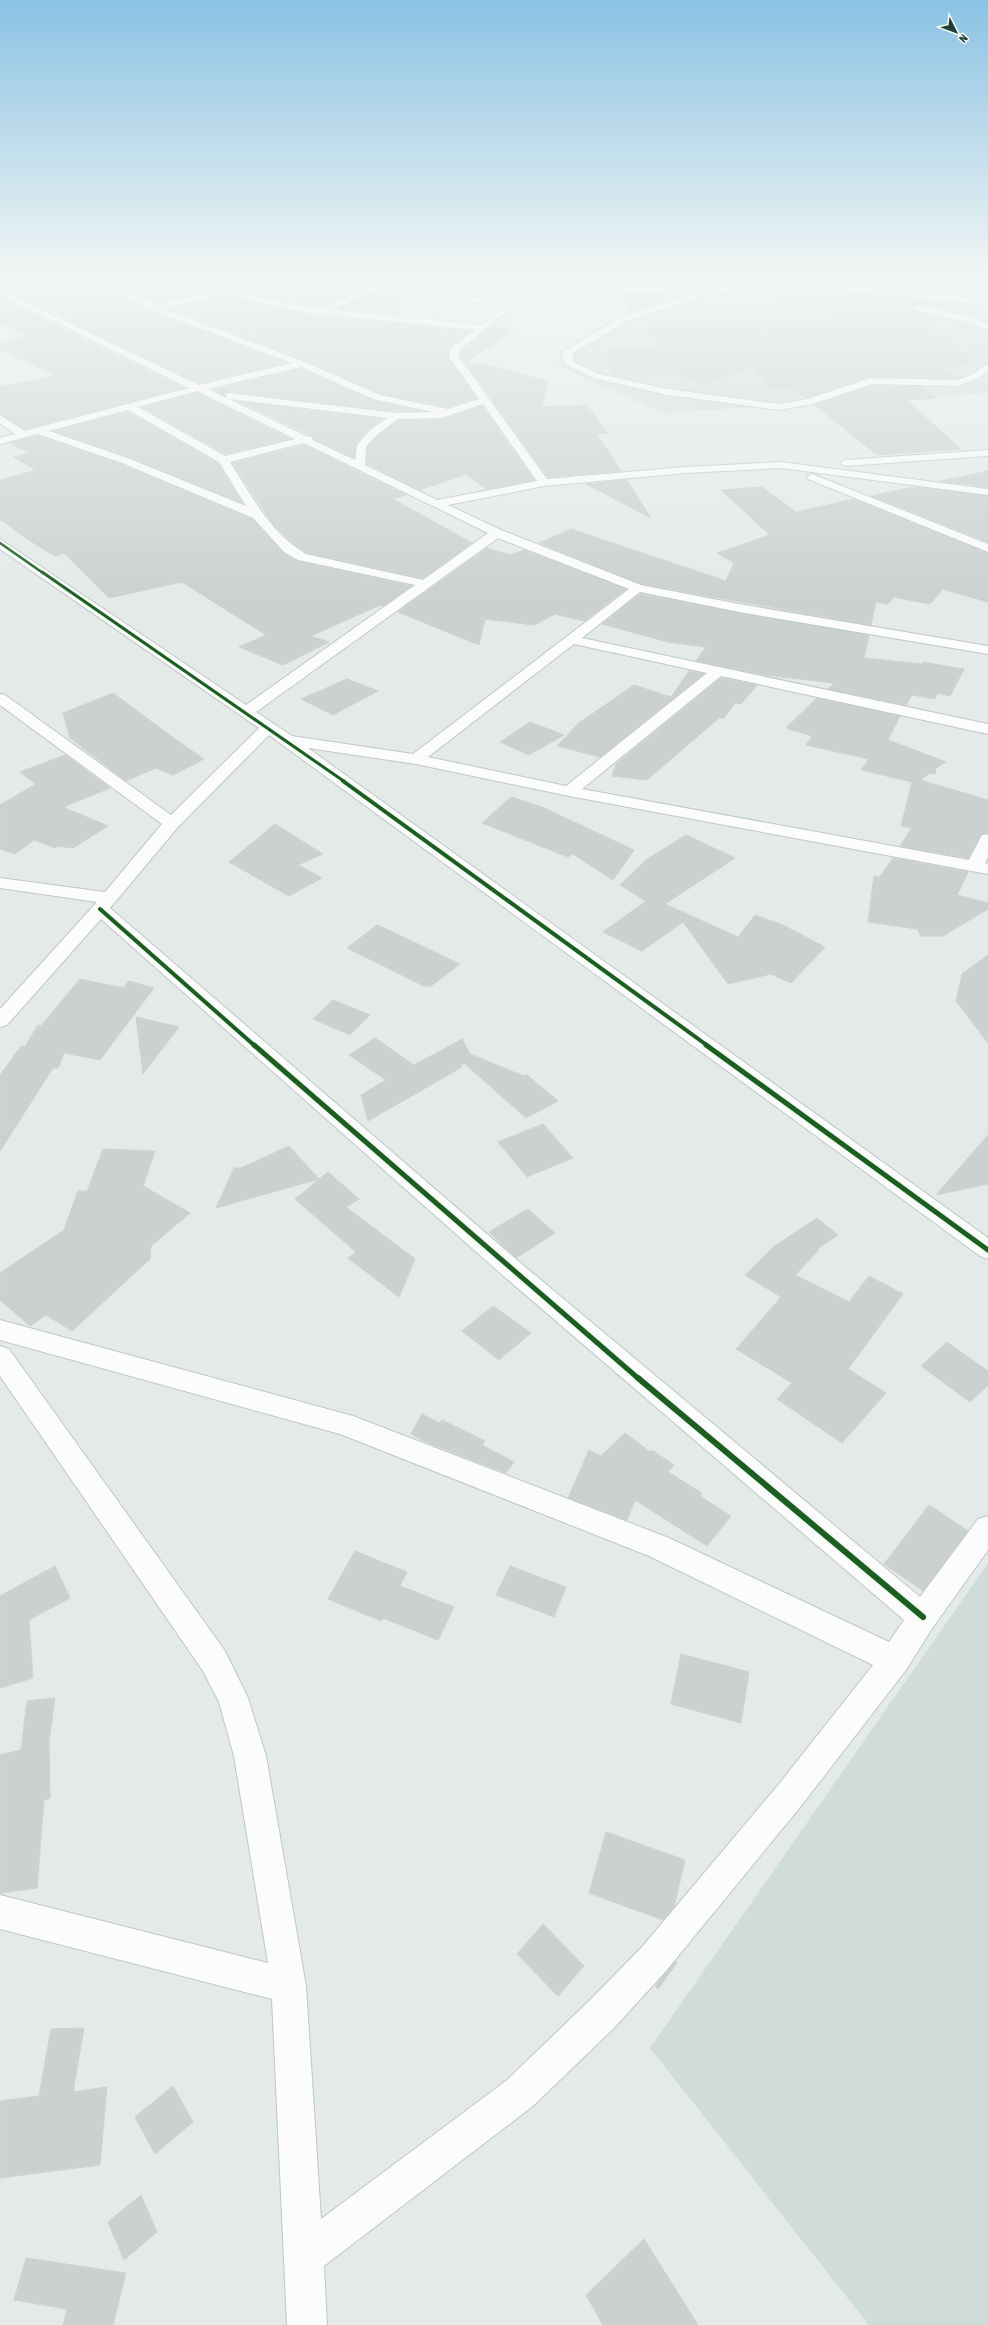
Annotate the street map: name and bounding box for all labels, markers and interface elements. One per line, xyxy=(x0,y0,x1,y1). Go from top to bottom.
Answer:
north arrow xyxy=(936,12,976,52)
text: N xyxy=(957,32,970,45)

